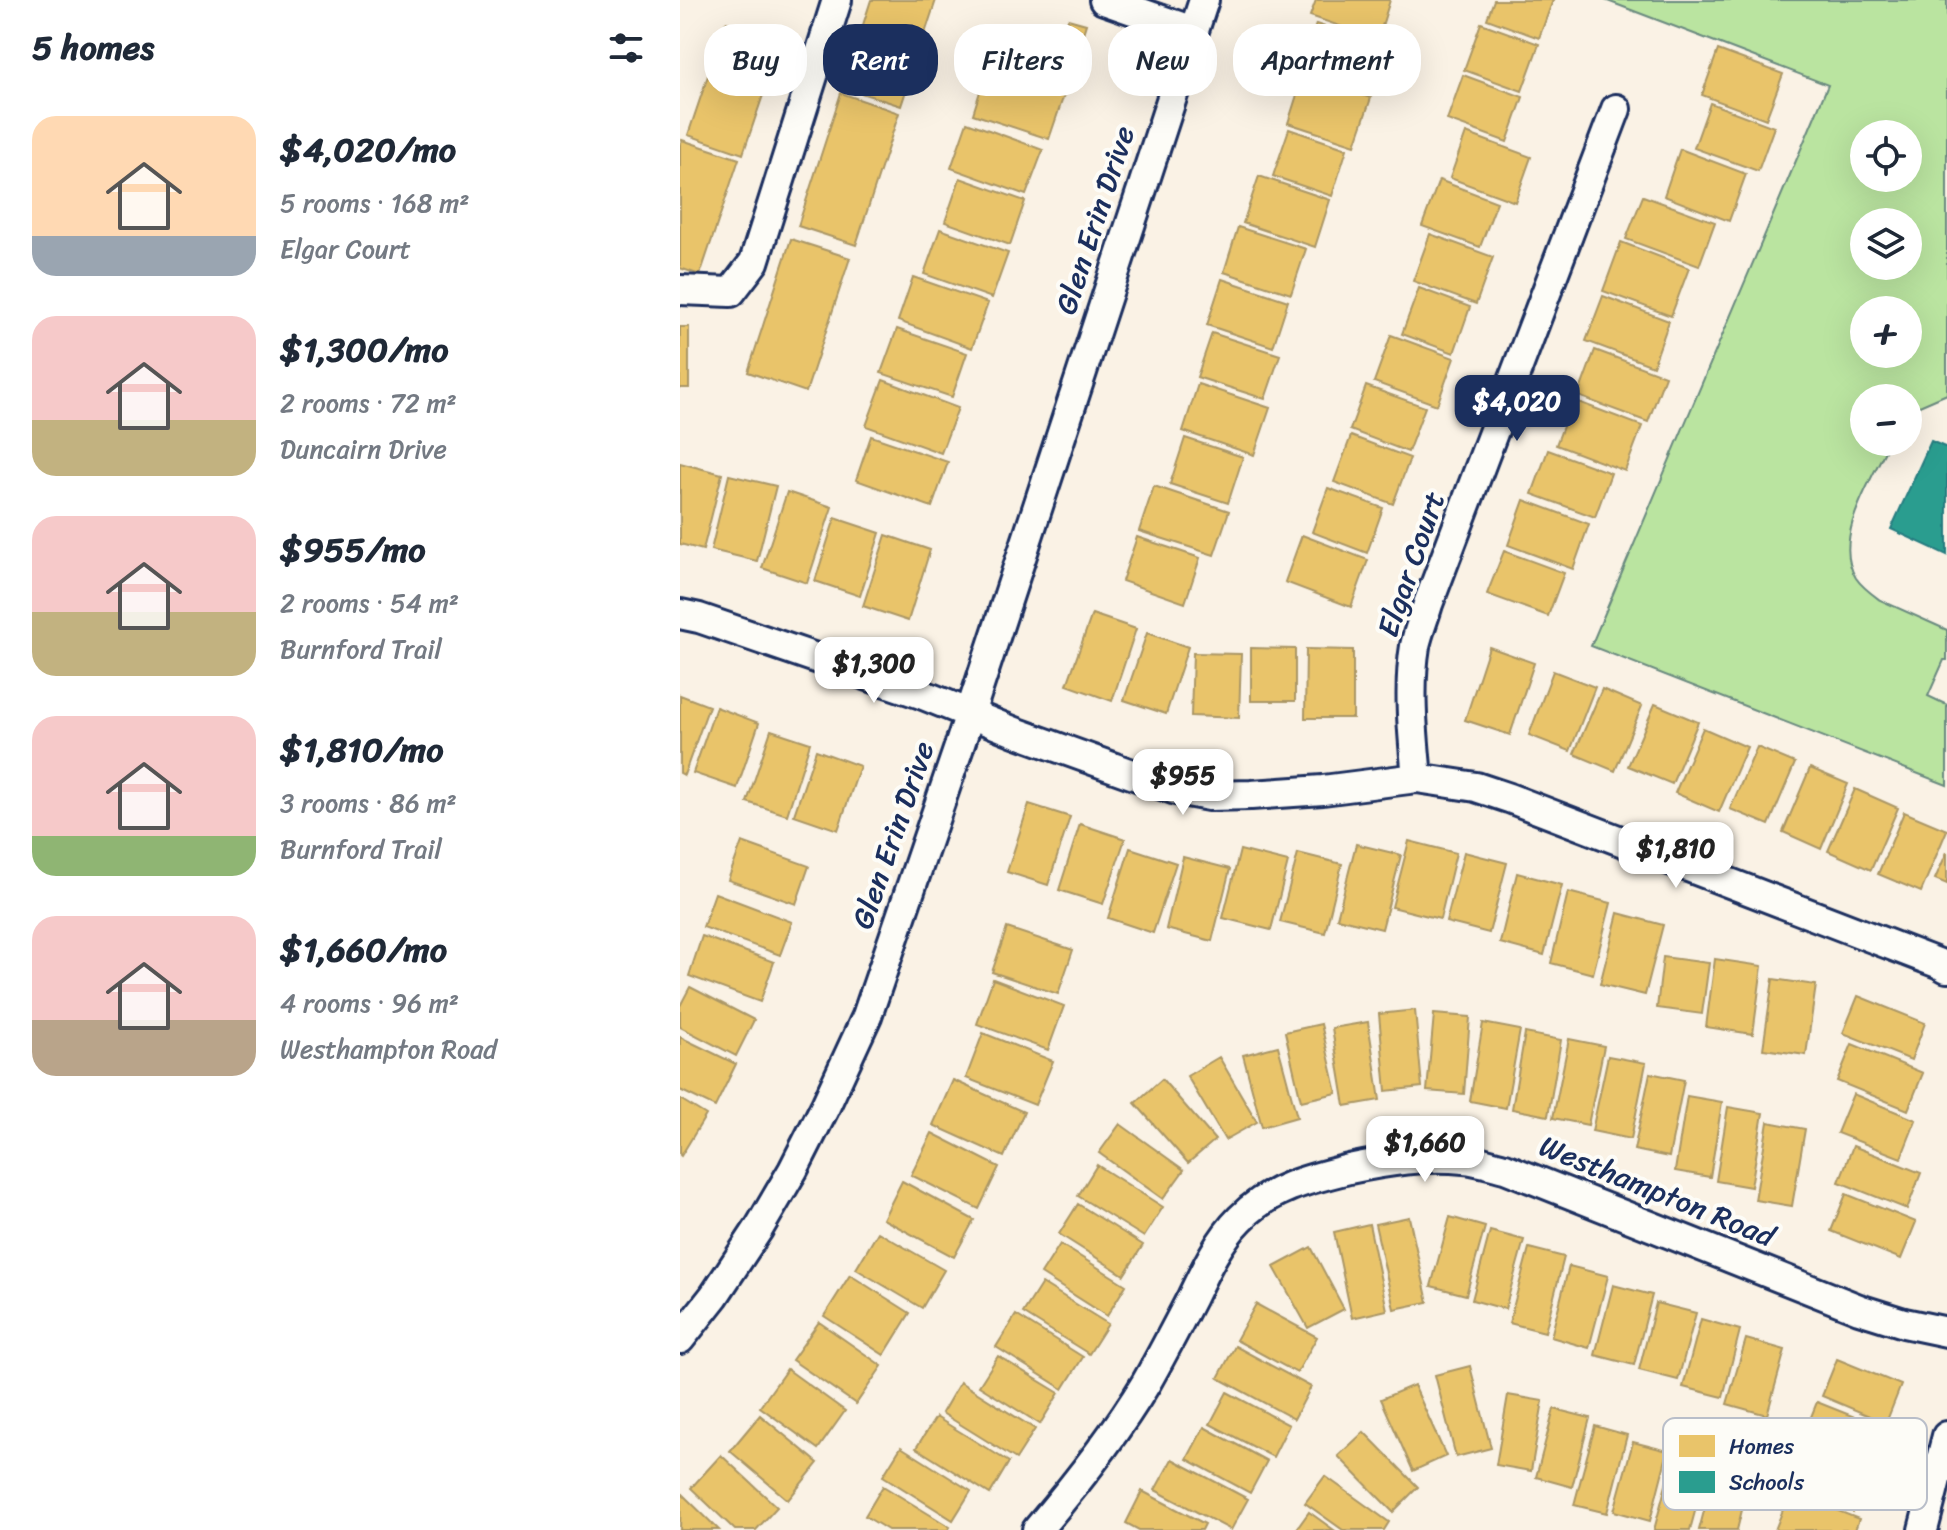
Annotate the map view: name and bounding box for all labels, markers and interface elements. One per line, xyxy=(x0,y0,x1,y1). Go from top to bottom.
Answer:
text: 5 homes xyxy=(32,18,154,78)
chip: Buy xyxy=(704,24,807,96)
chip: Rent xyxy=(823,24,938,96)
chip: Filters xyxy=(954,24,1092,96)
chip: New xyxy=(1108,24,1217,96)
chip: Apartment xyxy=(1233,24,1421,96)
icon: filters xyxy=(604,26,648,70)
street label: Glen Erin Drive xyxy=(1039,119,1151,321)
text: $4,020/mo xyxy=(280,120,456,180)
map controls xyxy=(1850,120,1922,456)
button: locate xyxy=(1850,120,1922,192)
icon: home xyxy=(96,148,192,244)
text: 5 rooms · 168 m² xyxy=(280,180,469,226)
button: layers xyxy=(1850,208,1922,280)
text: Elgar Court xyxy=(280,226,411,272)
button: + xyxy=(1850,296,1922,368)
text: $1,300/mo xyxy=(280,320,449,380)
icon: home xyxy=(96,348,192,444)
pin: $4,020 xyxy=(1452,375,1582,443)
text: $4,020 xyxy=(1473,378,1561,424)
text: 2 rooms · 72 m² xyxy=(280,380,457,426)
button: − xyxy=(1850,384,1922,456)
text: Duncairn Drive xyxy=(280,426,447,472)
street label: Elgar Court xyxy=(1361,484,1461,644)
text: $955/mo xyxy=(280,520,426,580)
icon: home xyxy=(96,548,192,644)
text: 2 rooms · 54 m² xyxy=(280,580,459,626)
text: Burnford Trail xyxy=(280,626,442,672)
pin: $1,300 xyxy=(809,637,939,705)
text: $1,300 xyxy=(833,640,915,686)
text: $1,810/mo xyxy=(280,720,443,780)
street label: Glen Erin Drive xyxy=(836,734,950,936)
icon: home xyxy=(96,748,192,844)
pin: $955 xyxy=(1136,749,1230,817)
text: $955 xyxy=(1150,752,1216,798)
text: 3 rooms · 86 m² xyxy=(280,780,457,826)
pin: $1,810 xyxy=(1611,822,1741,890)
text: $1,810 xyxy=(1637,825,1715,871)
text: Burnford Trail xyxy=(280,826,442,872)
text: $1,660/mo xyxy=(280,920,447,980)
icon: home xyxy=(96,948,192,1044)
text: 4 rooms · 96 m² xyxy=(280,980,459,1026)
text: Westhampton Road xyxy=(280,1026,497,1072)
pin: $1,660 xyxy=(1360,1116,1490,1184)
text: $1,660 xyxy=(1384,1119,1466,1165)
street label: Westhampton Road xyxy=(1531,1119,1785,1264)
legend xyxy=(1663,1418,1927,1510)
text: Homes xyxy=(1729,1427,1795,1466)
text: Schools xyxy=(1729,1463,1805,1502)

